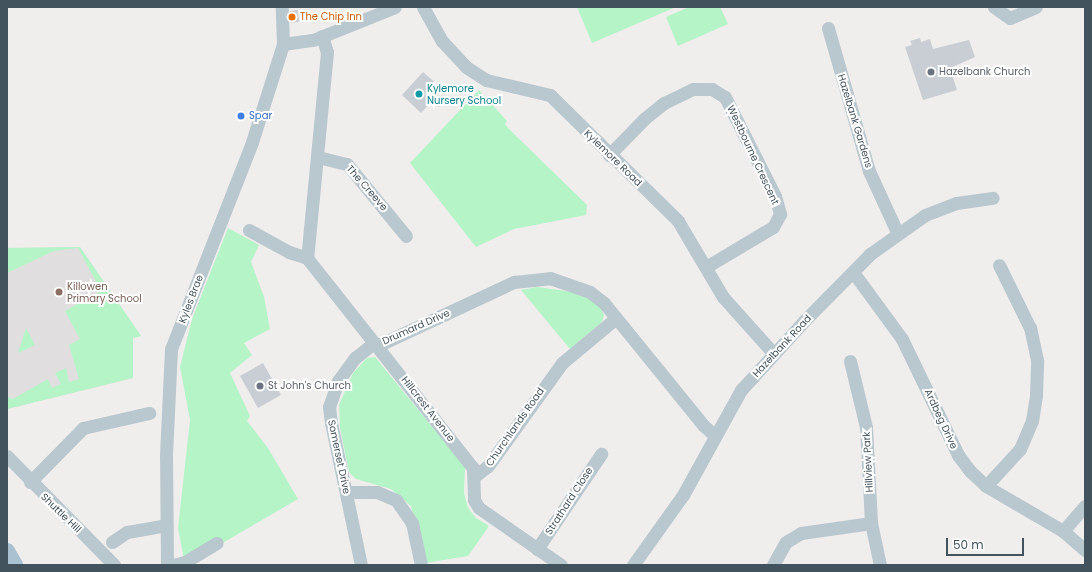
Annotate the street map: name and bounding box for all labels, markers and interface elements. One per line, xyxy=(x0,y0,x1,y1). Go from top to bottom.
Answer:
place label: The Chip Inn xyxy=(300,11,362,23)
marker: The Chip Inn xyxy=(287,12,297,22)
place label: Hazelbank Church xyxy=(939,66,1030,78)
marker: Hazelbank Church xyxy=(926,67,936,77)
street label: Hazelbank Gardens xyxy=(835,73,875,169)
place label: Kylemore Nursery School xyxy=(427,82,501,106)
marker: Kylemore Nursery School xyxy=(414,89,424,99)
street label: Westbourne Crescent xyxy=(725,103,781,207)
place label: Spar xyxy=(249,110,272,122)
marker: Spar xyxy=(236,111,246,121)
street label: Kylemore Road xyxy=(582,127,644,189)
street label: The Creeve xyxy=(344,163,390,213)
street label: Kyles Brae xyxy=(176,273,206,325)
place label: Killowen Primary School xyxy=(67,280,142,304)
marker: Killowen Primary School xyxy=(54,287,64,297)
street label: Drumard Drive xyxy=(380,307,452,347)
street label: Hazelbank Road xyxy=(750,312,814,380)
street label: Hillcrest Avenue xyxy=(399,374,457,444)
place label: St John's Church xyxy=(268,380,351,392)
marker: St John's Church xyxy=(255,381,265,391)
street label: Churchlands Road xyxy=(483,385,547,469)
street label: Ardbeg Drive xyxy=(922,387,960,451)
street label: Somerset Drive xyxy=(325,419,353,495)
street label: Hillview Park xyxy=(860,431,876,493)
street label: Strathard Close xyxy=(543,465,595,537)
street label: Shuttle Hill xyxy=(38,491,84,535)
scale bar xyxy=(948,530,1026,556)
text: 50 m xyxy=(953,536,984,553)

